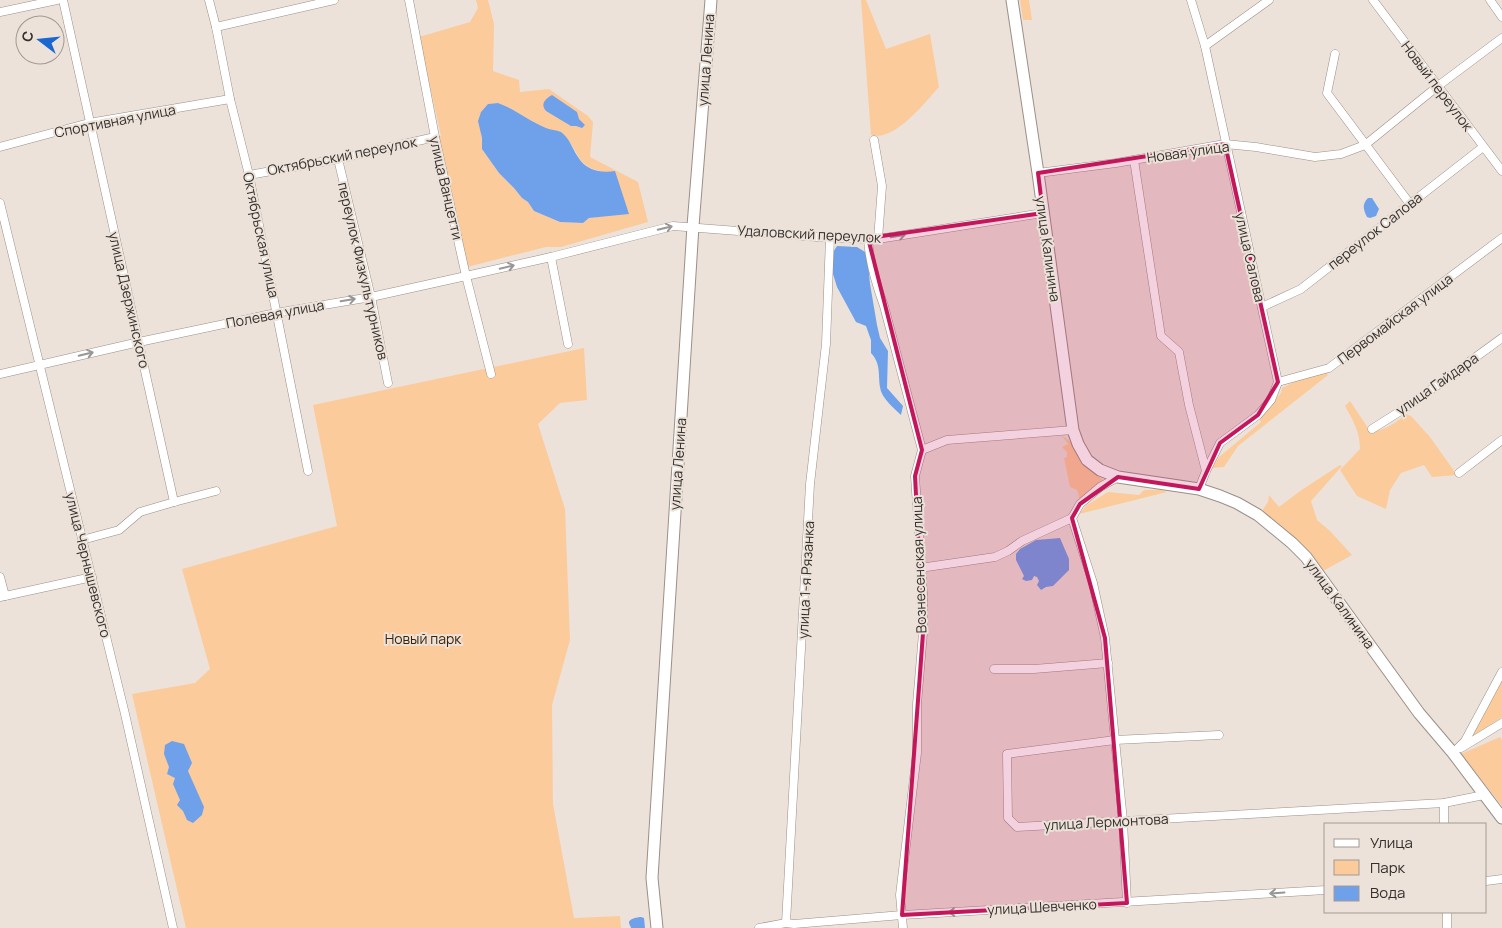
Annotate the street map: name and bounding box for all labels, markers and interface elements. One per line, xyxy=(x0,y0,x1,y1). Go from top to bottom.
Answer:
street label: улица Ленина xyxy=(693,13,718,107)
north arrow xyxy=(15,15,65,65)
text: С xyxy=(16,29,38,44)
street label: Новый переулок xyxy=(1397,37,1478,136)
street label: Спортивная улица xyxy=(53,99,177,142)
street label: Октябрьский переулок xyxy=(266,131,419,179)
street label: улица Ванцетти xyxy=(425,134,468,242)
street label: Новая улица xyxy=(1145,136,1230,167)
street label: Октябрьская улица xyxy=(239,170,284,300)
street label: переулок Физкультурников xyxy=(334,180,393,362)
street label: переулок Салова xyxy=(1324,188,1426,274)
street label: улица Калинина xyxy=(1032,195,1065,303)
street label: улица Салова xyxy=(1231,210,1270,304)
street label: Удаловский переулок xyxy=(737,220,882,247)
one-way arrow xyxy=(657,223,673,232)
street label: улица Дзержинского xyxy=(105,230,154,370)
one-way arrow xyxy=(890,231,906,241)
one-way arrow xyxy=(499,262,515,271)
street label: Первомайская улица xyxy=(1333,269,1456,368)
street label: Полевая улица xyxy=(224,295,326,332)
one-way arrow xyxy=(340,295,356,305)
street label: улица Гайдара xyxy=(1392,348,1482,419)
one-way arrow xyxy=(78,349,94,358)
street label: улица Ленина xyxy=(665,417,690,511)
street label: улица Чернышевского xyxy=(61,490,116,640)
street label: Вознесенская улица xyxy=(907,496,930,634)
street label: улица 1-я Рязанка xyxy=(793,520,818,640)
street label: улица Калинина xyxy=(1301,555,1379,652)
park label: Новый парк xyxy=(385,629,462,648)
street label: улица Лермонтова xyxy=(1043,809,1169,834)
legend xyxy=(1324,823,1487,913)
text: Улица xyxy=(1370,832,1413,853)
text: Парк xyxy=(1370,857,1406,878)
text: Вода xyxy=(1370,882,1405,903)
one-way arrow xyxy=(1269,889,1285,898)
street label: улица Шевченко xyxy=(987,894,1097,919)
one-way arrow xyxy=(948,908,964,917)

